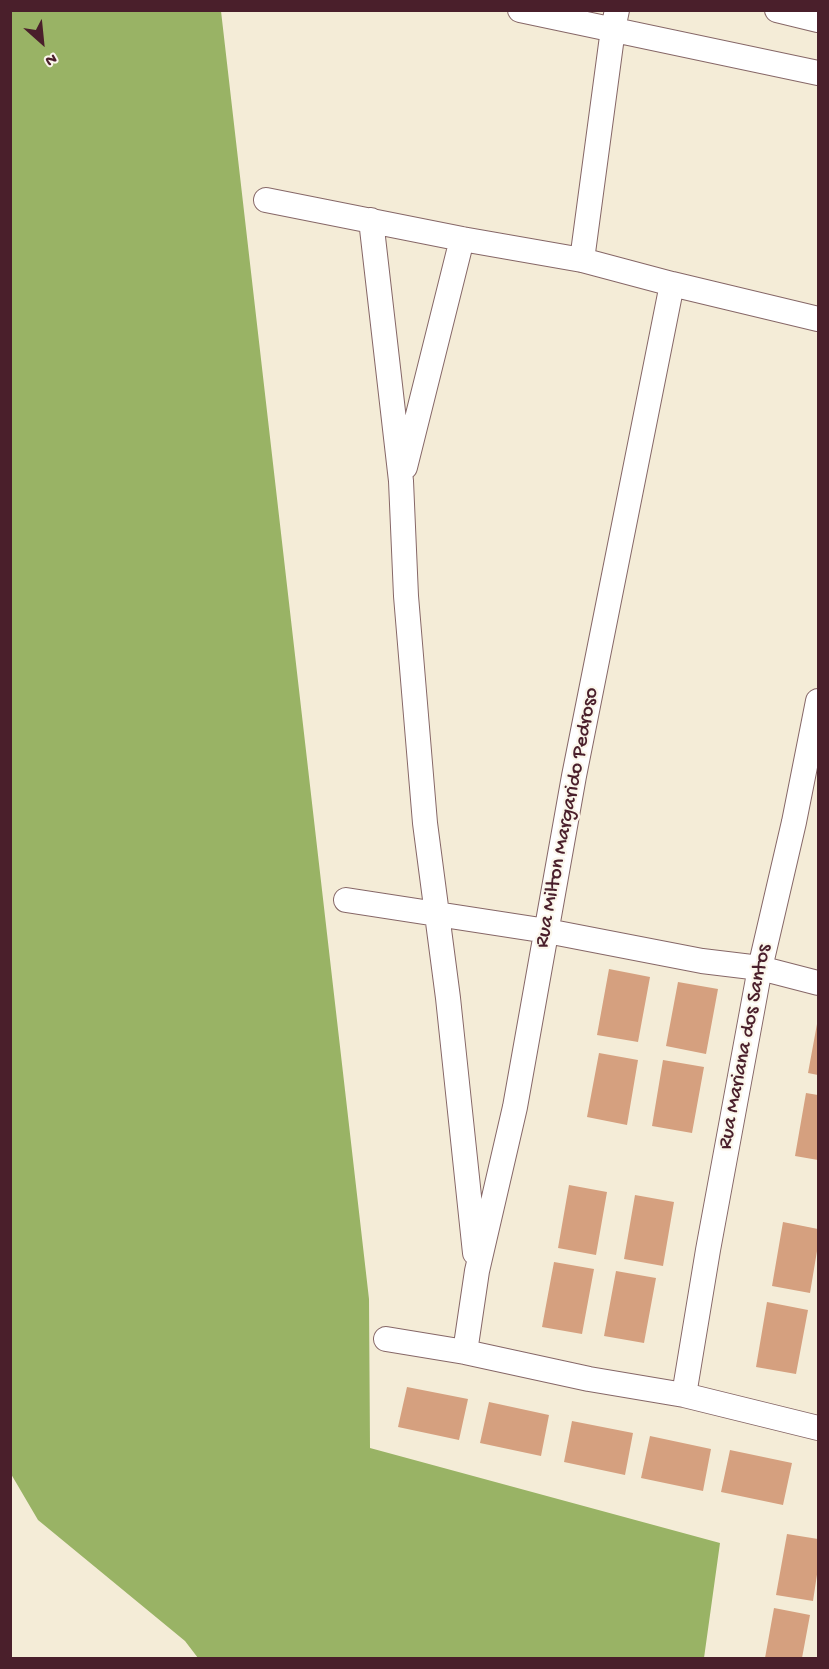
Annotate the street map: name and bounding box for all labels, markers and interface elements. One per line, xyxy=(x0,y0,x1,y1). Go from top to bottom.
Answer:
north arrow xyxy=(12,12,72,72)
text: N xyxy=(41,48,59,69)
street label: Rua Milton Margarido Pedroso xyxy=(530,686,606,950)
street label: Rua Mariana dos Santos xyxy=(714,942,778,1152)

